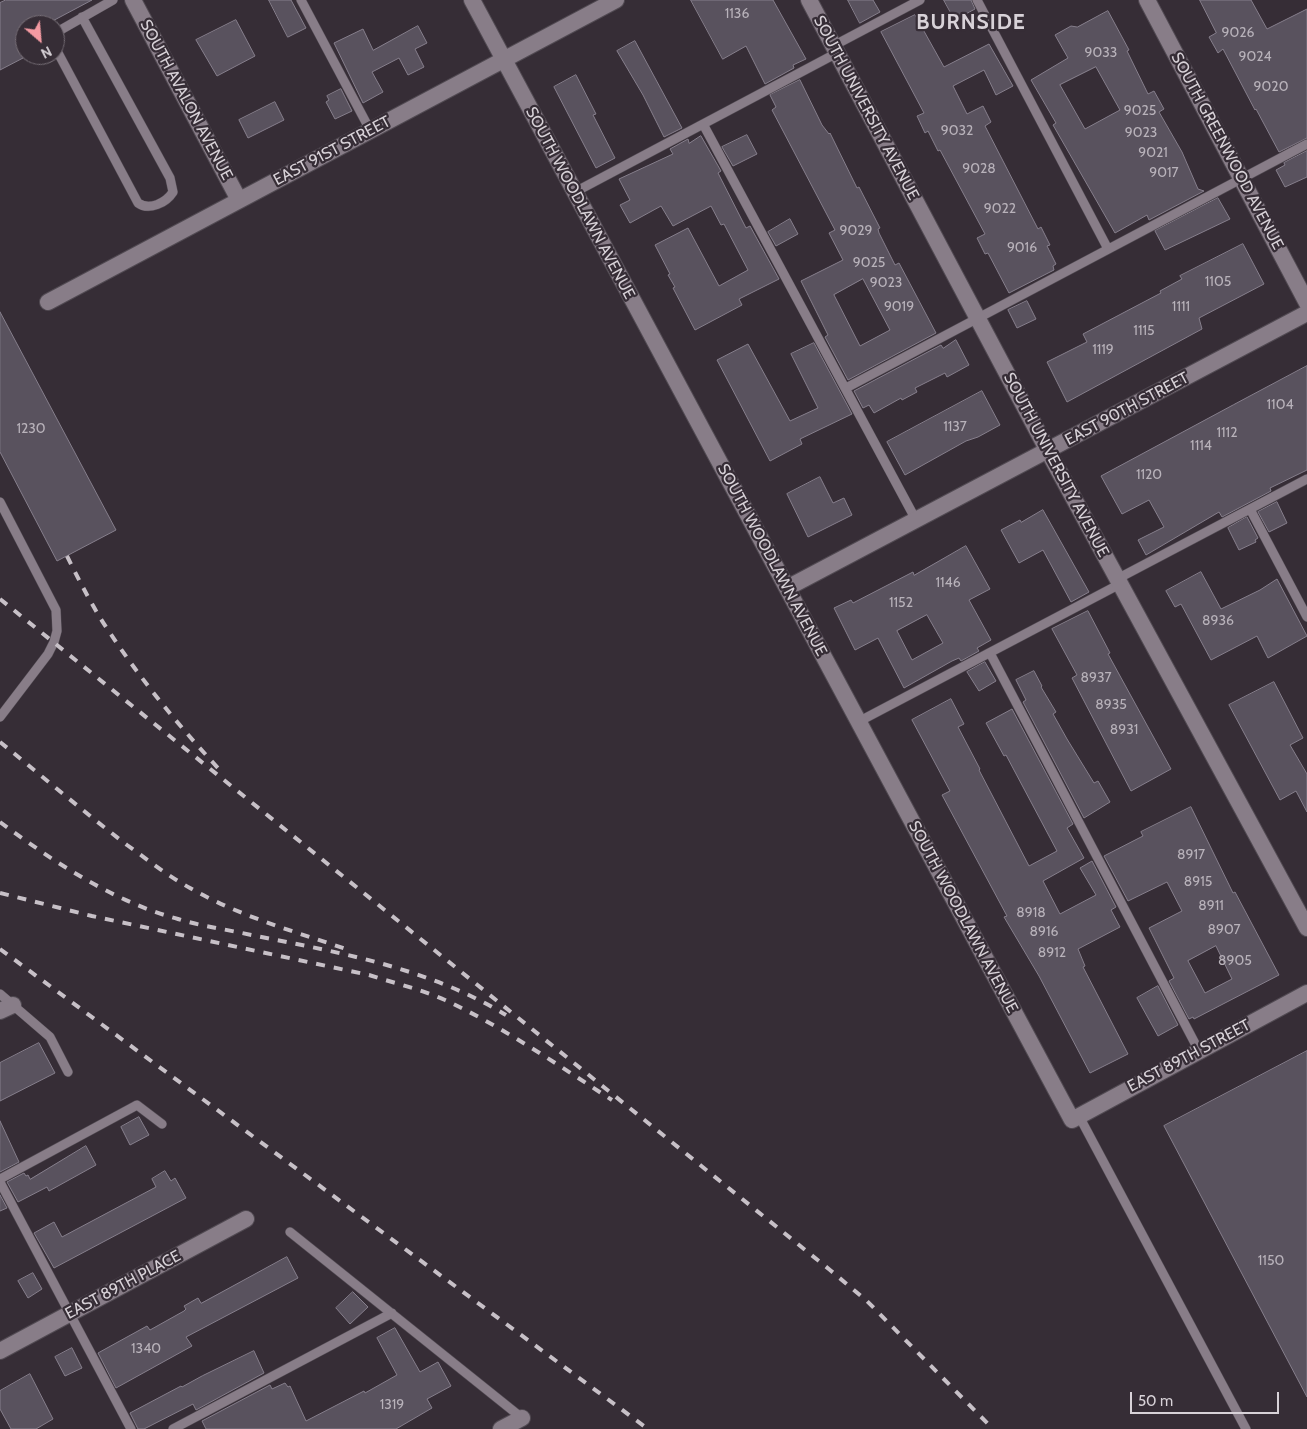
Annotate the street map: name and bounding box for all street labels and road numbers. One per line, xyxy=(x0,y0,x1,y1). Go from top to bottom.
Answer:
street label: SOUTH UNIVERSITY AVENUE xyxy=(809,13,923,203)
street label: SOUTH AVALON AVENUE xyxy=(136,17,236,183)
street label: SOUTH GREENWOOD AVENUE xyxy=(1167,49,1287,253)
street label: SOUTH WOODLAWN AVENUE xyxy=(521,104,639,302)
street label: EAST 91ST STREET xyxy=(270,112,394,190)
street label: EAST 90TH STREET xyxy=(1062,368,1192,450)
street label: SOUTH UNIVERSITY AVENUE xyxy=(999,370,1113,560)
street label: SOUTH WOODLAWN AVENUE xyxy=(713,461,831,659)
street label: SOUTH WOODLAWN AVENUE xyxy=(904,818,1022,1016)
street label: EAST 89TH STREET xyxy=(1124,1016,1254,1096)
street label: EAST 89TH PLACE xyxy=(62,1246,184,1324)

